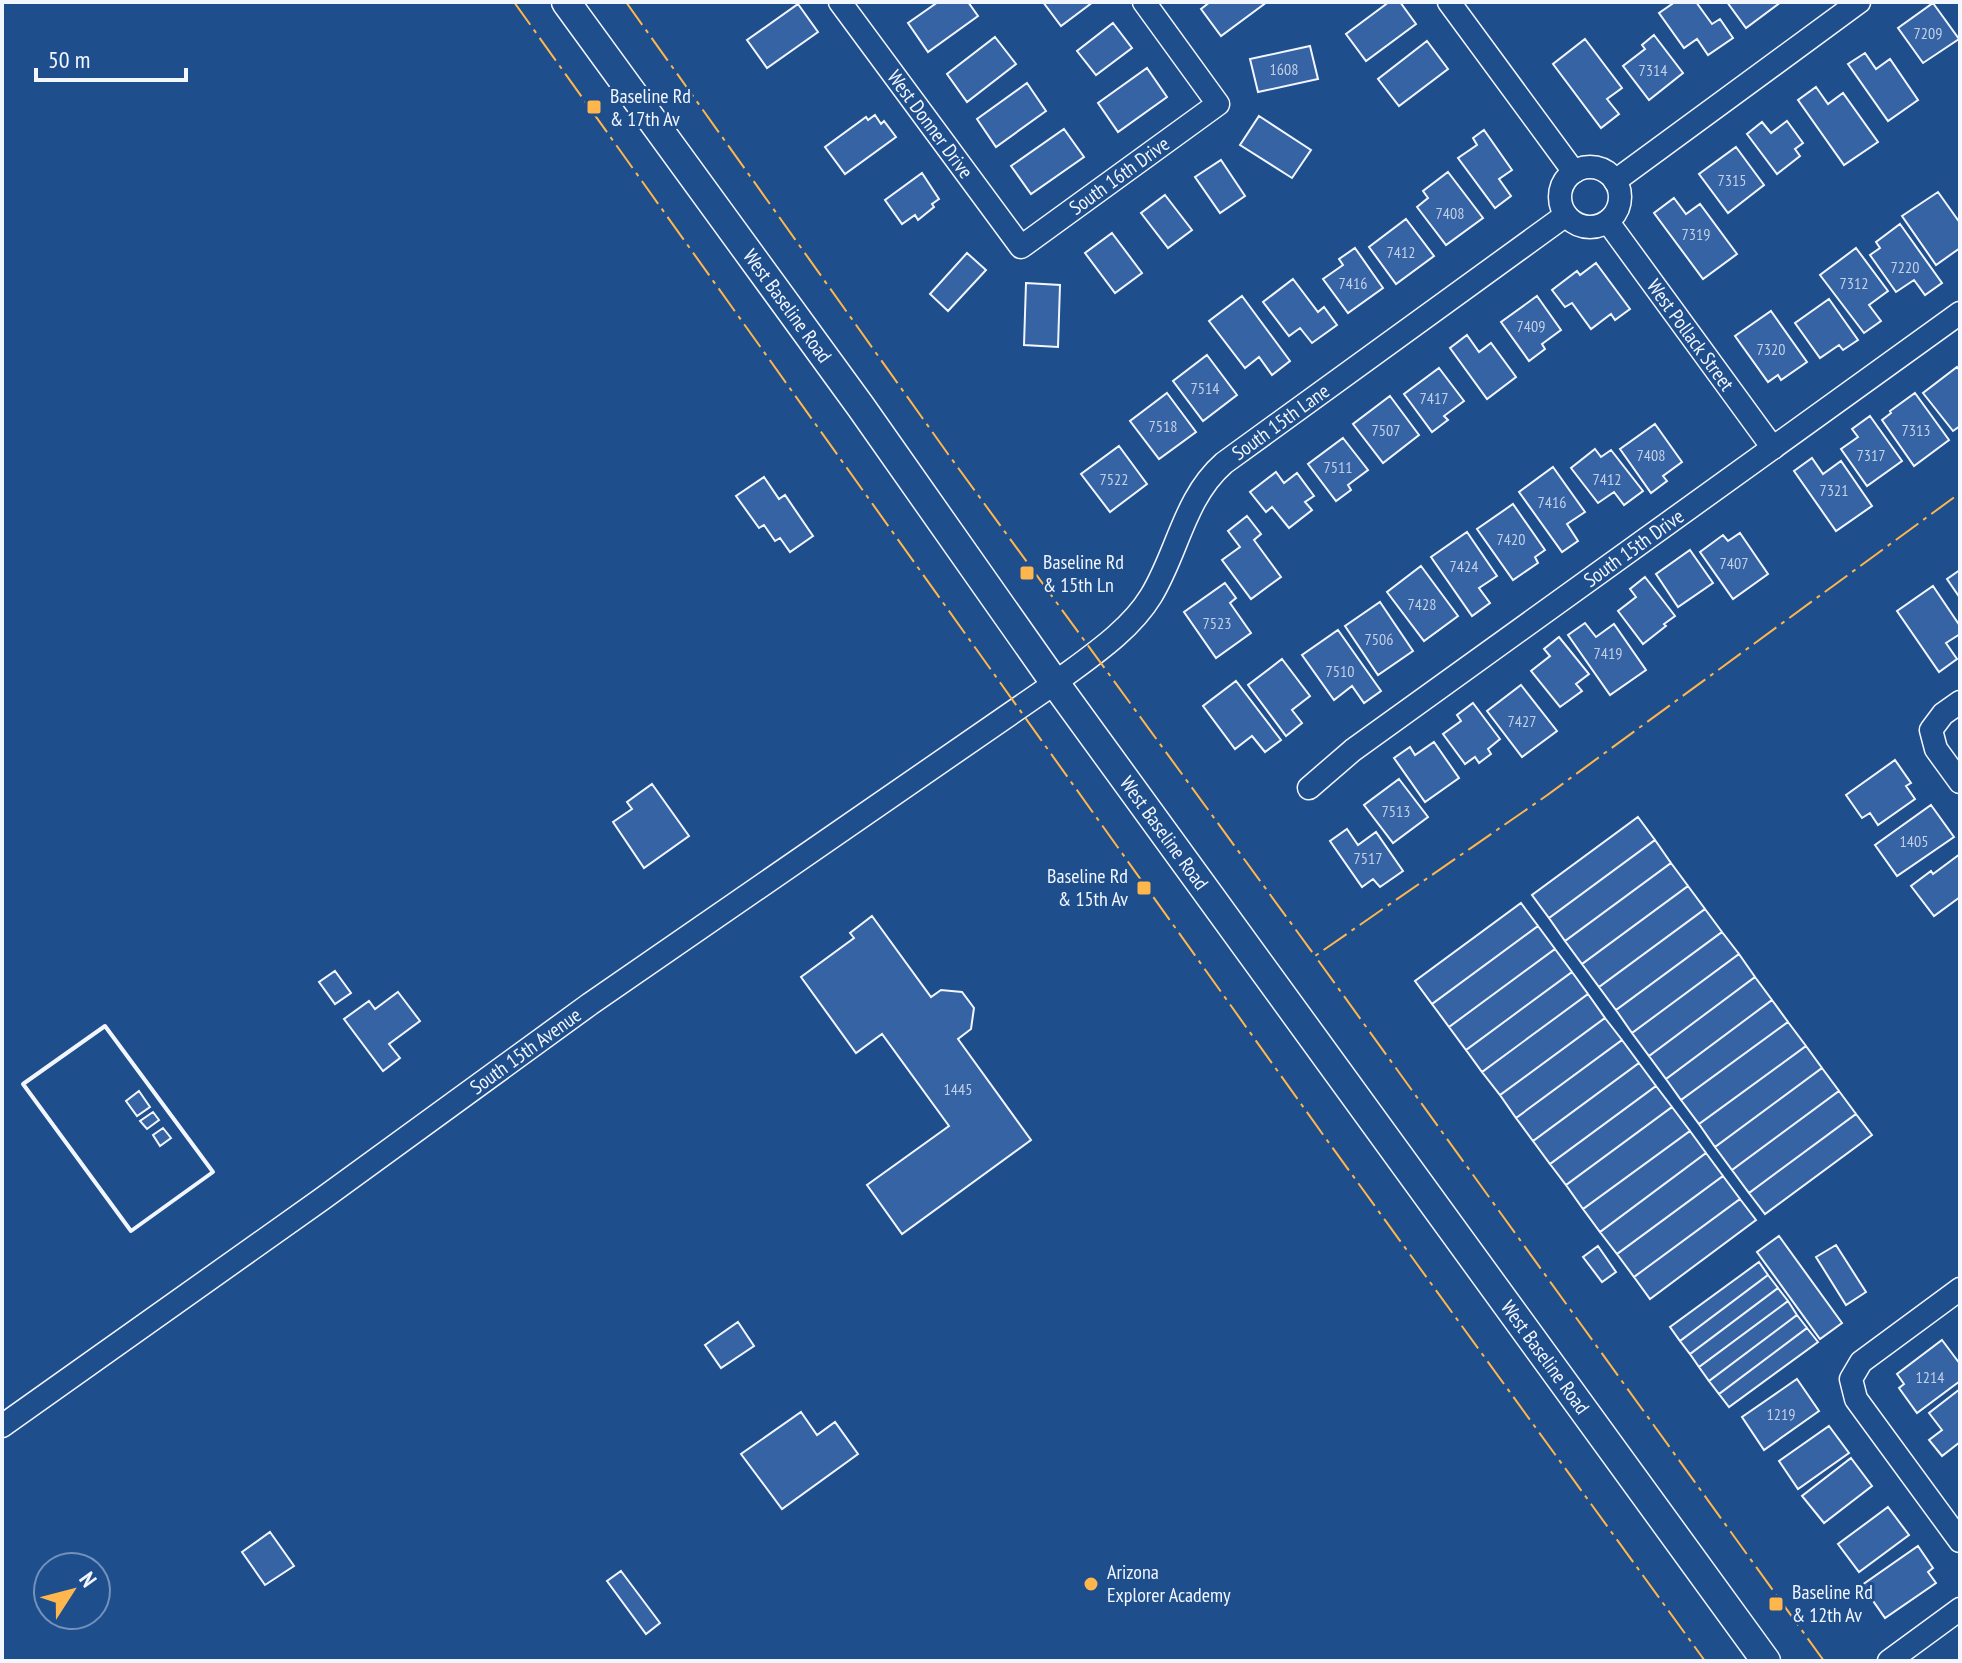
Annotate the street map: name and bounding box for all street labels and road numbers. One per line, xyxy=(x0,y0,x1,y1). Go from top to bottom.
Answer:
street label: West Donner Drive xyxy=(882,65,979,184)
street label: South 16th Drive xyxy=(1064,131,1174,221)
street label: West Baseline Road xyxy=(737,244,837,368)
street label: West Pollack Street xyxy=(1641,274,1740,396)
street label: South 15th Lane xyxy=(1227,378,1334,466)
street label: South 15th Drive xyxy=(1578,503,1689,593)
street label: West Baseline Road xyxy=(1114,771,1214,895)
street label: South 15th Avenue xyxy=(465,1002,586,1100)
street label: West Baseline Road xyxy=(1495,1295,1595,1419)

